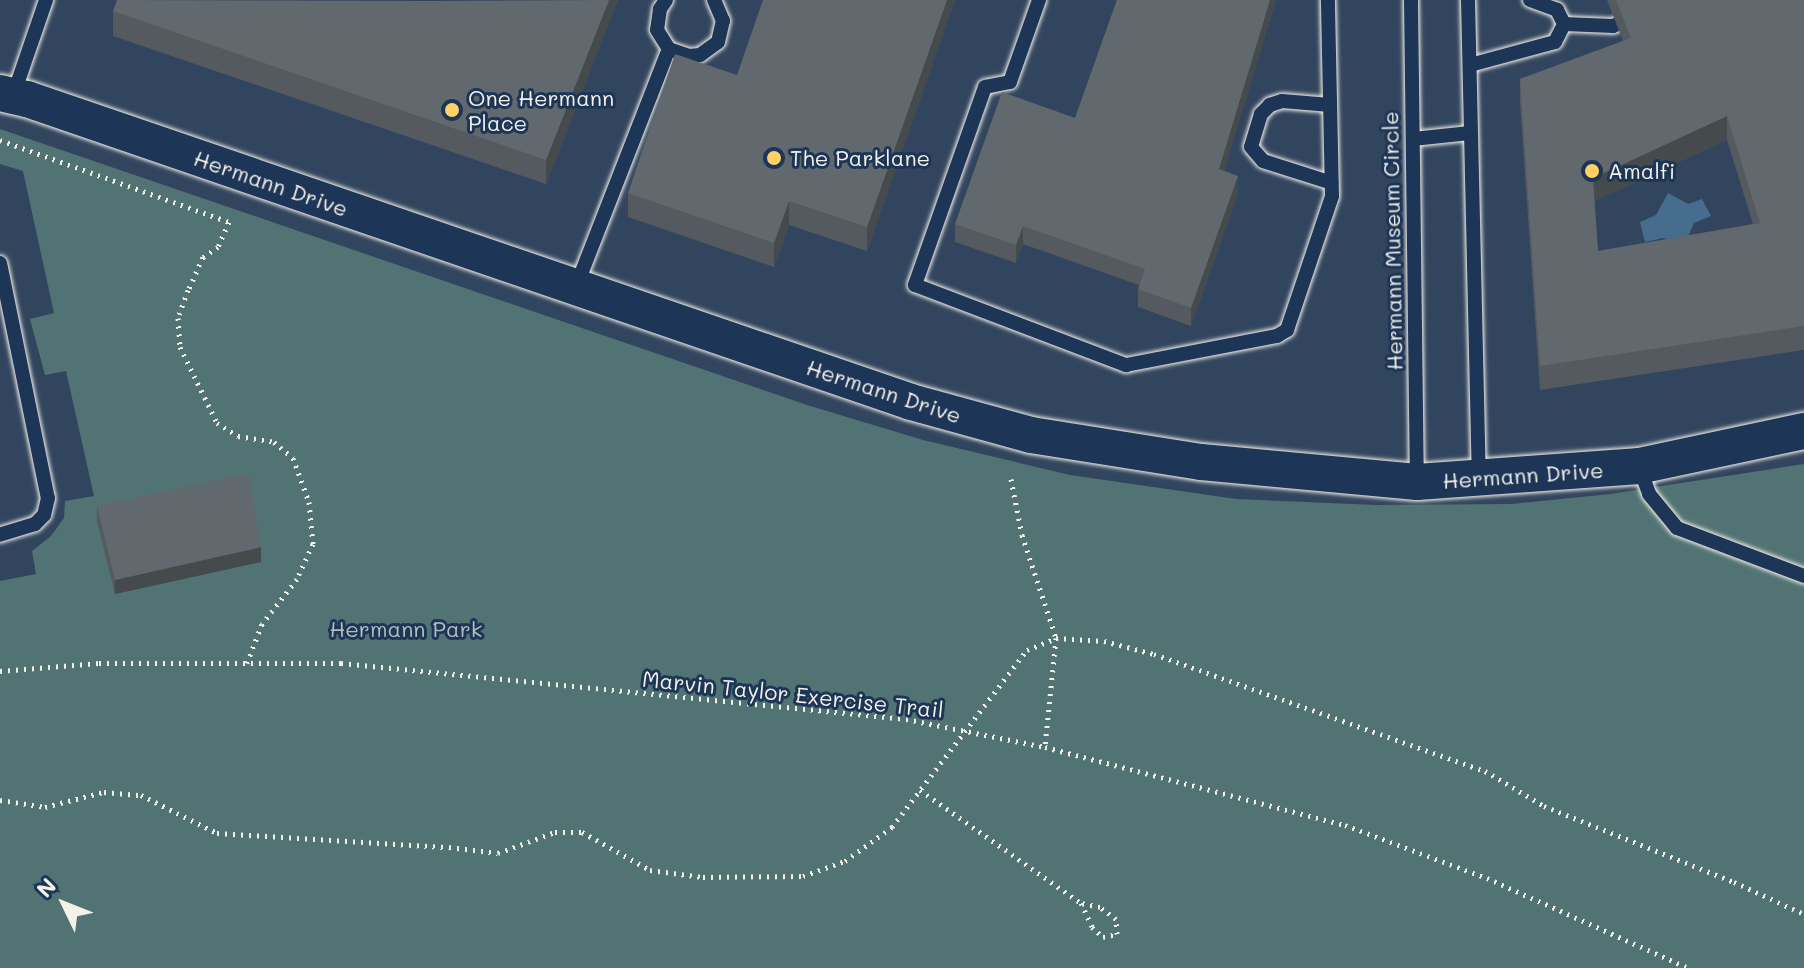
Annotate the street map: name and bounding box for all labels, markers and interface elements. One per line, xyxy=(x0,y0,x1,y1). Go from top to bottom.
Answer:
place label: One Hermann Place xyxy=(468,84,614,136)
marker: One Hermann Place xyxy=(443,101,461,119)
street label: Hermann Museum Circle xyxy=(1377,111,1407,371)
street label: Hermann Drive xyxy=(191,144,351,222)
place label: The Parklane xyxy=(790,145,930,171)
marker: The Parklane xyxy=(765,149,783,167)
place label: Amalfi xyxy=(1608,158,1675,184)
marker: Amalfi xyxy=(1583,162,1601,180)
street label: Hermann Drive xyxy=(803,354,965,428)
street label: Hermann Drive xyxy=(1442,456,1604,494)
park label: Hermann Park xyxy=(330,616,482,642)
street label: Marvin Taylor Exercise Trail xyxy=(641,665,945,723)
north arrow xyxy=(24,864,104,944)
text: N xyxy=(30,871,62,903)

